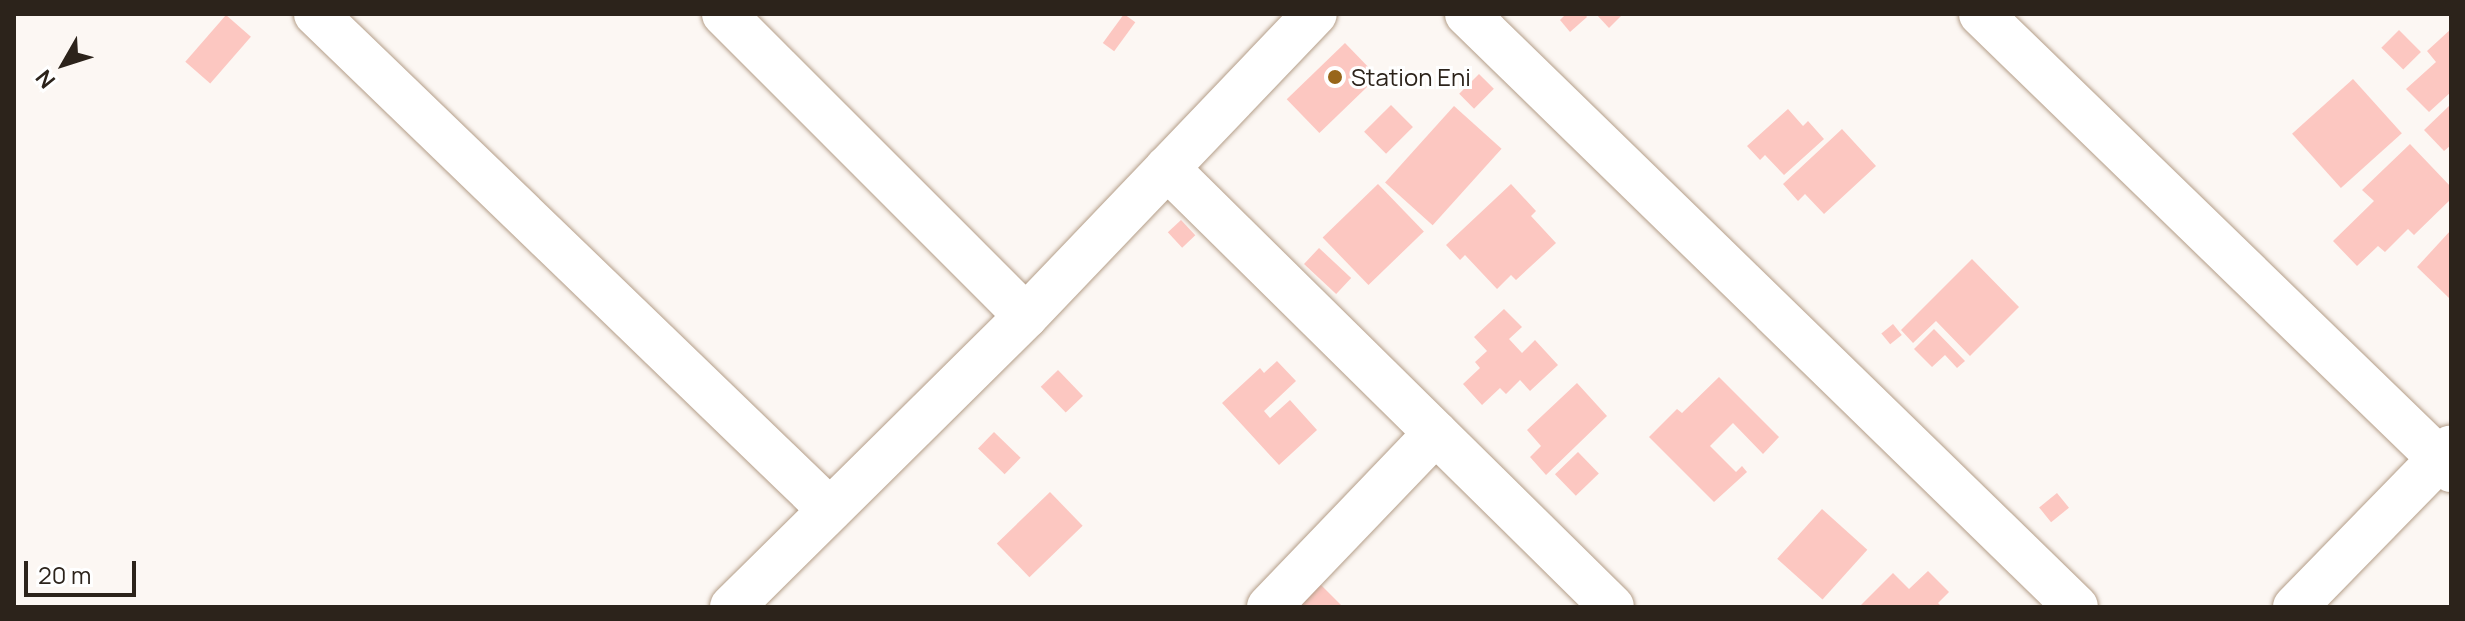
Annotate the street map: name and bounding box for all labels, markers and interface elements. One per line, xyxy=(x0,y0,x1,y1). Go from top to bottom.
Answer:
north arrow xyxy=(24,24,104,104)
place label: Station Eni xyxy=(1351,63,1471,91)
text: N xyxy=(29,64,62,95)
marker: Station Eni xyxy=(1326,68,1344,86)
scale bar xyxy=(28,545,140,595)
text: 20 m xyxy=(38,558,91,591)

